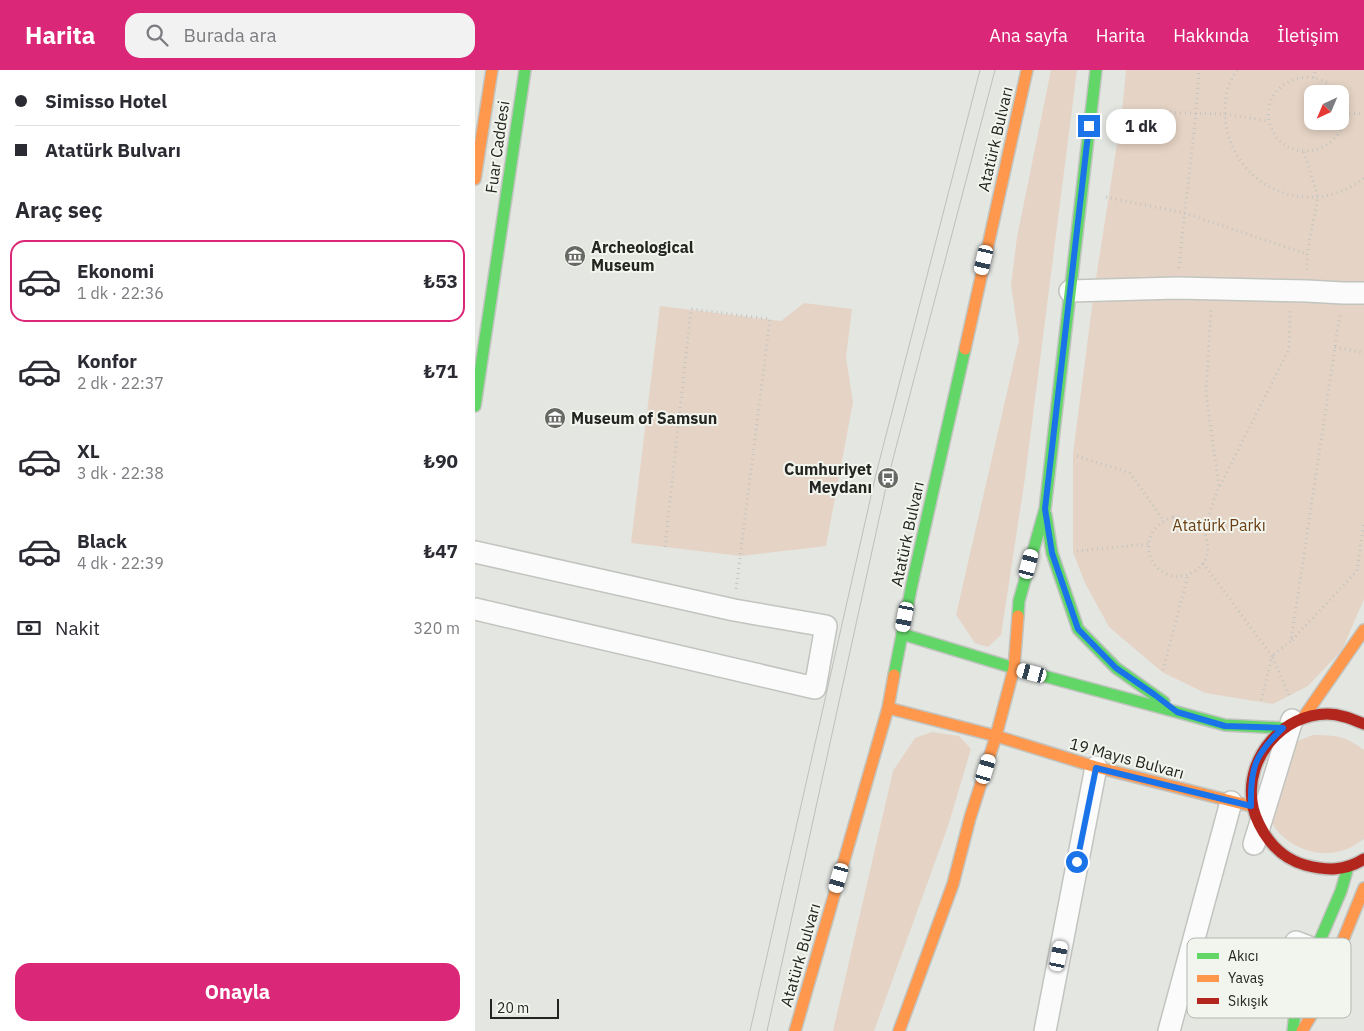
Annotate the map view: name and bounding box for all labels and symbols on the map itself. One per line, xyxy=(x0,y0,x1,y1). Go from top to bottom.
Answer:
street label: Atatürk Bulvarı xyxy=(973,85,1017,193)
north arrow xyxy=(1304,85,1349,130)
street label: Fuar Caddesi xyxy=(481,99,513,195)
callout: 1 dk xyxy=(1107,108,1177,144)
route end xyxy=(1078,115,1100,137)
place label: Archeological Museum xyxy=(591,237,694,275)
museum icon: Archeological Museum xyxy=(563,244,587,268)
car xyxy=(973,244,994,276)
museum icon: Museum of Samsun xyxy=(543,406,567,430)
place label: Museum of Samsun xyxy=(571,408,717,428)
place label: Cumhuriyet Meydanı xyxy=(784,459,872,497)
bus stop icon: Cumhuriyet Meydanı xyxy=(876,466,900,490)
street label: Atatürk Bulvarı xyxy=(886,480,928,588)
park label: Atatürk Parkı xyxy=(1172,515,1266,535)
car xyxy=(1017,548,1040,580)
car xyxy=(894,601,915,633)
car xyxy=(1015,662,1048,684)
street label: 19 Mayıs Bulvarı xyxy=(1067,733,1187,783)
car xyxy=(974,752,997,786)
route start xyxy=(1066,851,1088,873)
car xyxy=(827,862,850,894)
street label: Atatürk Bulvarı xyxy=(776,901,824,1009)
legend xyxy=(1187,938,1351,1018)
car xyxy=(1048,940,1069,972)
text: Akıcı xyxy=(1228,947,1258,965)
text: Yavaş xyxy=(1228,969,1264,987)
text: Sıkışık xyxy=(1228,992,1269,1010)
scale bar xyxy=(490,996,559,1019)

